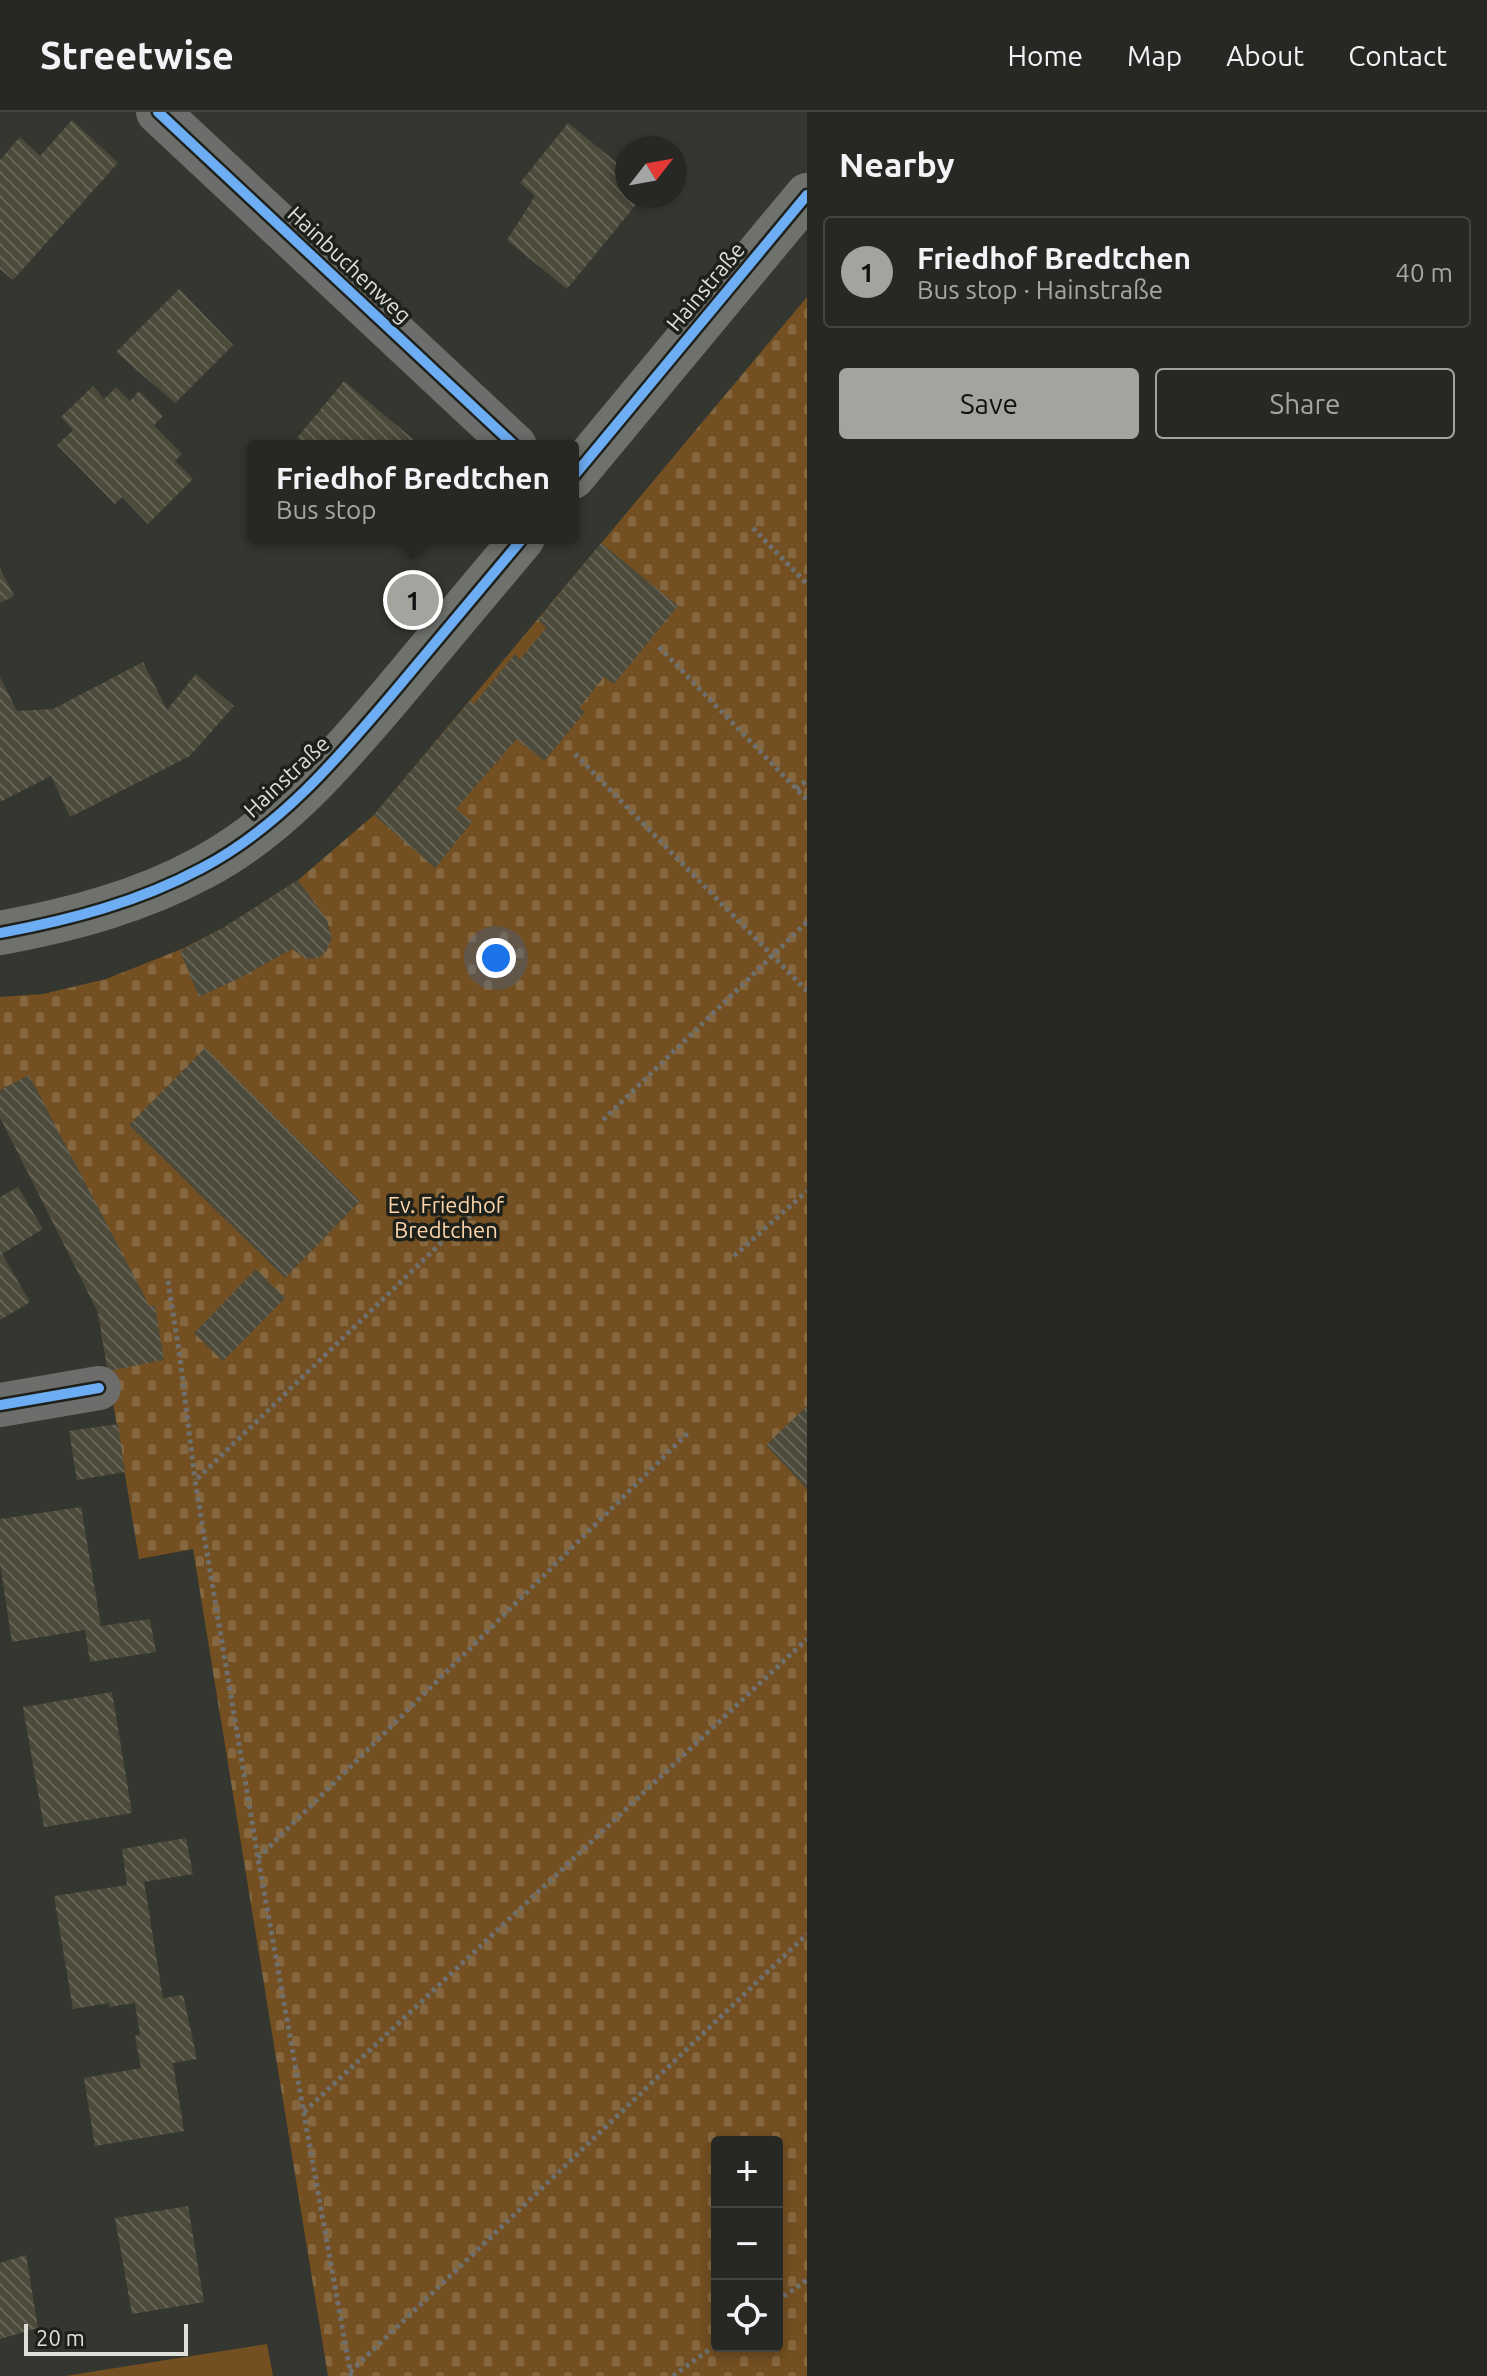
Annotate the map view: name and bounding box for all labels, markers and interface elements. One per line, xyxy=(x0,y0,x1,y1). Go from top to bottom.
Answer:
text: Streetwise xyxy=(40,34,234,76)
text: Home xyxy=(1008,40,1083,71)
text: Map xyxy=(1127,40,1182,71)
text: About xyxy=(1226,40,1304,71)
text: Contact xyxy=(1348,40,1447,71)
north arrow xyxy=(615,136,687,208)
text: Nearby xyxy=(839,145,954,183)
street label: Hainbuchenweg xyxy=(283,201,417,327)
street label: Hainstraße xyxy=(661,237,749,335)
text: Friedhof Bredtchen xyxy=(917,241,1191,275)
text: 1 xyxy=(860,258,874,287)
text: 40 m xyxy=(1395,258,1453,287)
text: Bus stop · Hainstraße xyxy=(917,275,1163,304)
button: Save xyxy=(839,368,1139,439)
button: Share xyxy=(1155,368,1455,439)
popup xyxy=(247,440,579,544)
text: Friedhof Bredtchen xyxy=(276,461,550,495)
text: Bus stop xyxy=(276,495,376,524)
pin: 1 xyxy=(387,570,439,630)
street label: Hainstraße xyxy=(238,730,334,822)
your location xyxy=(476,938,516,978)
park label: Ev. Friedhof Bredtchen xyxy=(388,1192,505,1242)
map controls xyxy=(711,2136,783,2352)
button: + xyxy=(711,2136,783,2208)
button: − xyxy=(711,2208,783,2280)
button: locate xyxy=(711,2280,783,2352)
scale bar xyxy=(24,2320,188,2356)
text: 20 m xyxy=(36,2325,85,2350)

